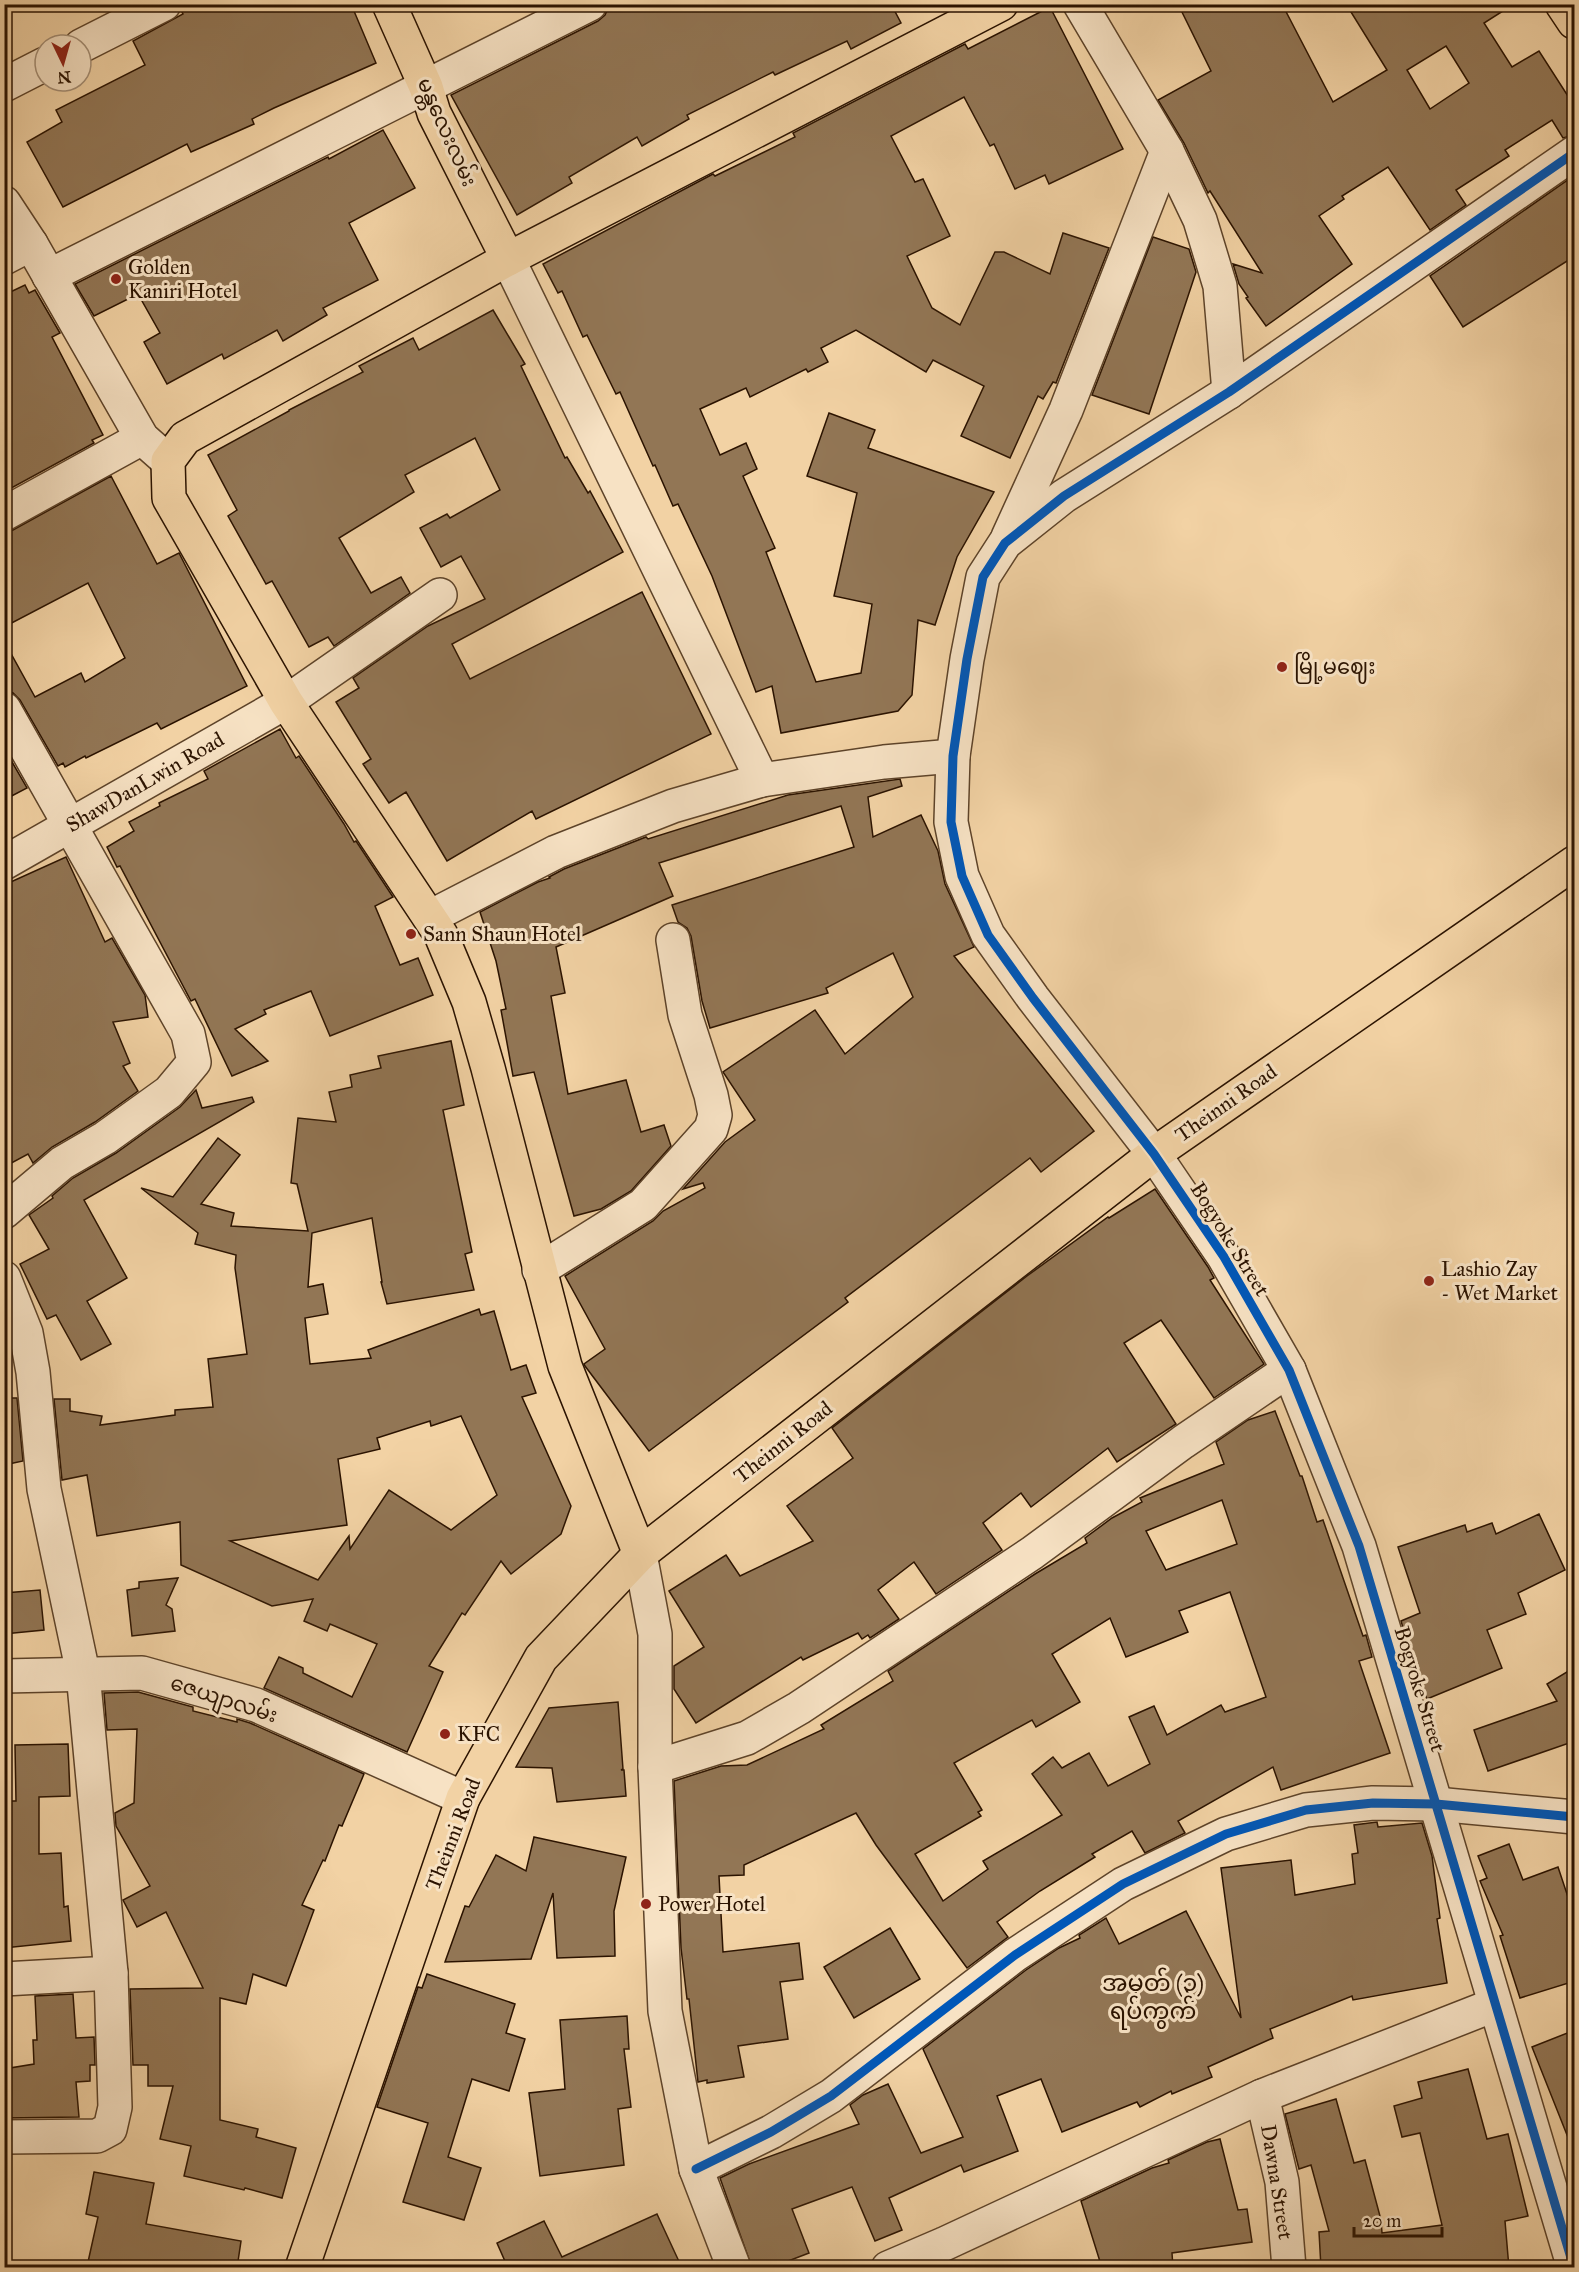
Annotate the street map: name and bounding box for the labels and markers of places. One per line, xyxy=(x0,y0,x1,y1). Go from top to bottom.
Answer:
place label: Golden Kaniri Hotel xyxy=(128,254,238,304)
marker: Golden Kaniri Hotel xyxy=(109,272,123,286)
place label: မြို့မဈေး xyxy=(1294,651,1376,684)
marker: မြို့မဈေး xyxy=(1275,660,1289,674)
place label: Sann Shaun Hotel xyxy=(423,921,582,947)
marker: Sann Shaun Hotel xyxy=(404,927,418,941)
place label: Lashio Zay - Wet Market xyxy=(1441,1256,1558,1306)
marker: Lashio Zay - Wet Market xyxy=(1422,1274,1436,1288)
place label: KFC xyxy=(457,1721,500,1747)
marker: KFC xyxy=(438,1727,452,1741)
place label: Power Hotel xyxy=(658,1891,766,1917)
marker: Power Hotel xyxy=(639,1897,653,1911)

